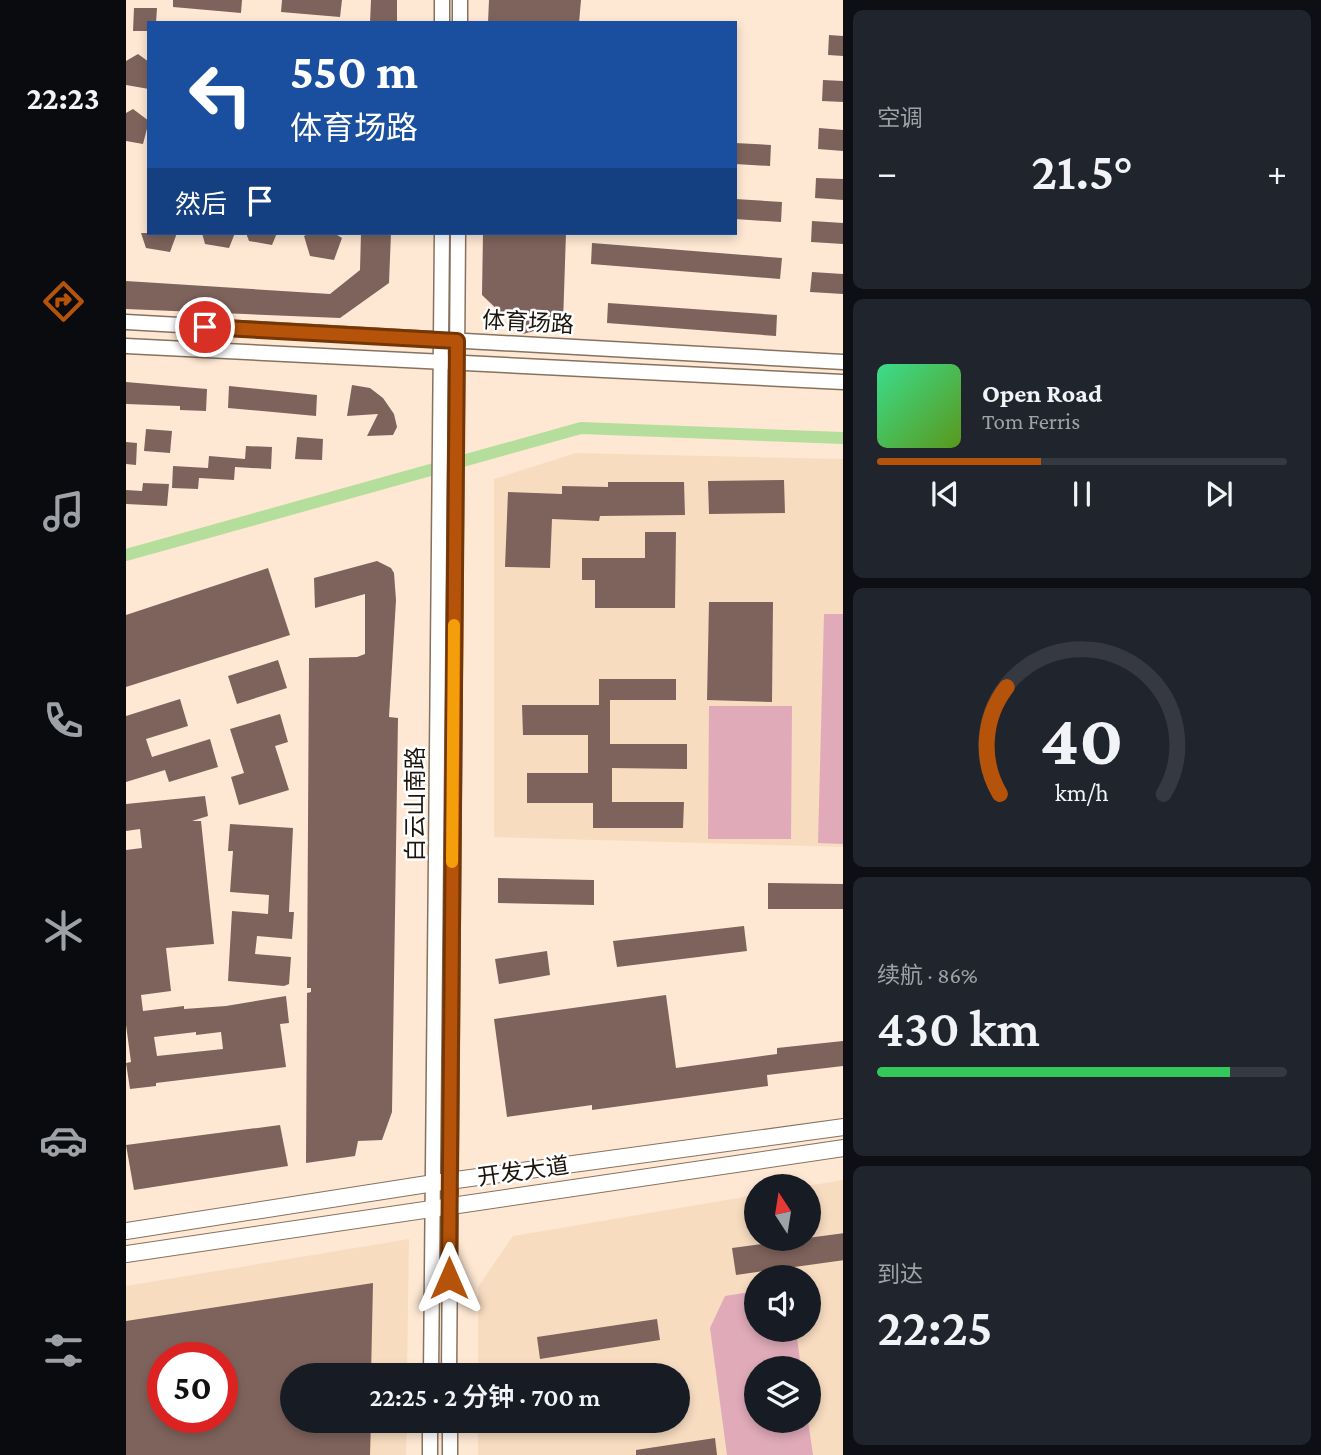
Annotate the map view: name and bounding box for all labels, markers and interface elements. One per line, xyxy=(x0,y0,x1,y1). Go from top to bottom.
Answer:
text: 550 m xyxy=(290,44,418,99)
icon: left xyxy=(175,49,266,140)
text: 22:23 xyxy=(26,80,100,116)
text: 空调 xyxy=(877,105,923,131)
text: 体育场路 xyxy=(290,110,418,146)
text: 21.5° xyxy=(1031,142,1133,200)
text: − xyxy=(877,151,897,193)
text: + xyxy=(1267,151,1287,193)
icon: arrive xyxy=(241,182,279,220)
text: 然后 xyxy=(175,190,227,219)
icon: directions xyxy=(39,277,88,326)
pin xyxy=(175,297,235,357)
street label: 体育场路 xyxy=(481,307,575,337)
icon: arrive xyxy=(186,308,224,346)
text: Open Road xyxy=(982,379,1102,408)
text: Tom Ferris xyxy=(982,408,1080,434)
icon: previous xyxy=(926,475,964,513)
icon: pause xyxy=(1063,475,1101,513)
icon: next xyxy=(1200,475,1238,513)
icon: music xyxy=(39,487,88,536)
icon: phone xyxy=(39,696,88,745)
text: 40 xyxy=(1040,699,1124,780)
street label: 白云山南路 xyxy=(402,747,428,862)
text: km/h xyxy=(1055,778,1109,805)
icon: climate xyxy=(39,906,88,955)
text: 续航 · 86% xyxy=(877,962,978,988)
text: 430 km xyxy=(877,999,1040,1057)
icon: car xyxy=(39,1116,88,1165)
street label: 开发大道 xyxy=(476,1152,570,1190)
north arrow xyxy=(744,1174,821,1251)
map controls xyxy=(744,1174,821,1433)
position arrow xyxy=(412,1241,486,1315)
text: 到达 xyxy=(877,1261,923,1287)
button: sound xyxy=(744,1265,821,1342)
text: 22:25 xyxy=(877,1298,992,1356)
icon: filters xyxy=(39,1326,88,1375)
speed limit sign: 50 xyxy=(147,1342,238,1433)
button: layers xyxy=(744,1356,821,1433)
text: 22:25 · 2 分钟 · 700 m xyxy=(370,1383,600,1412)

